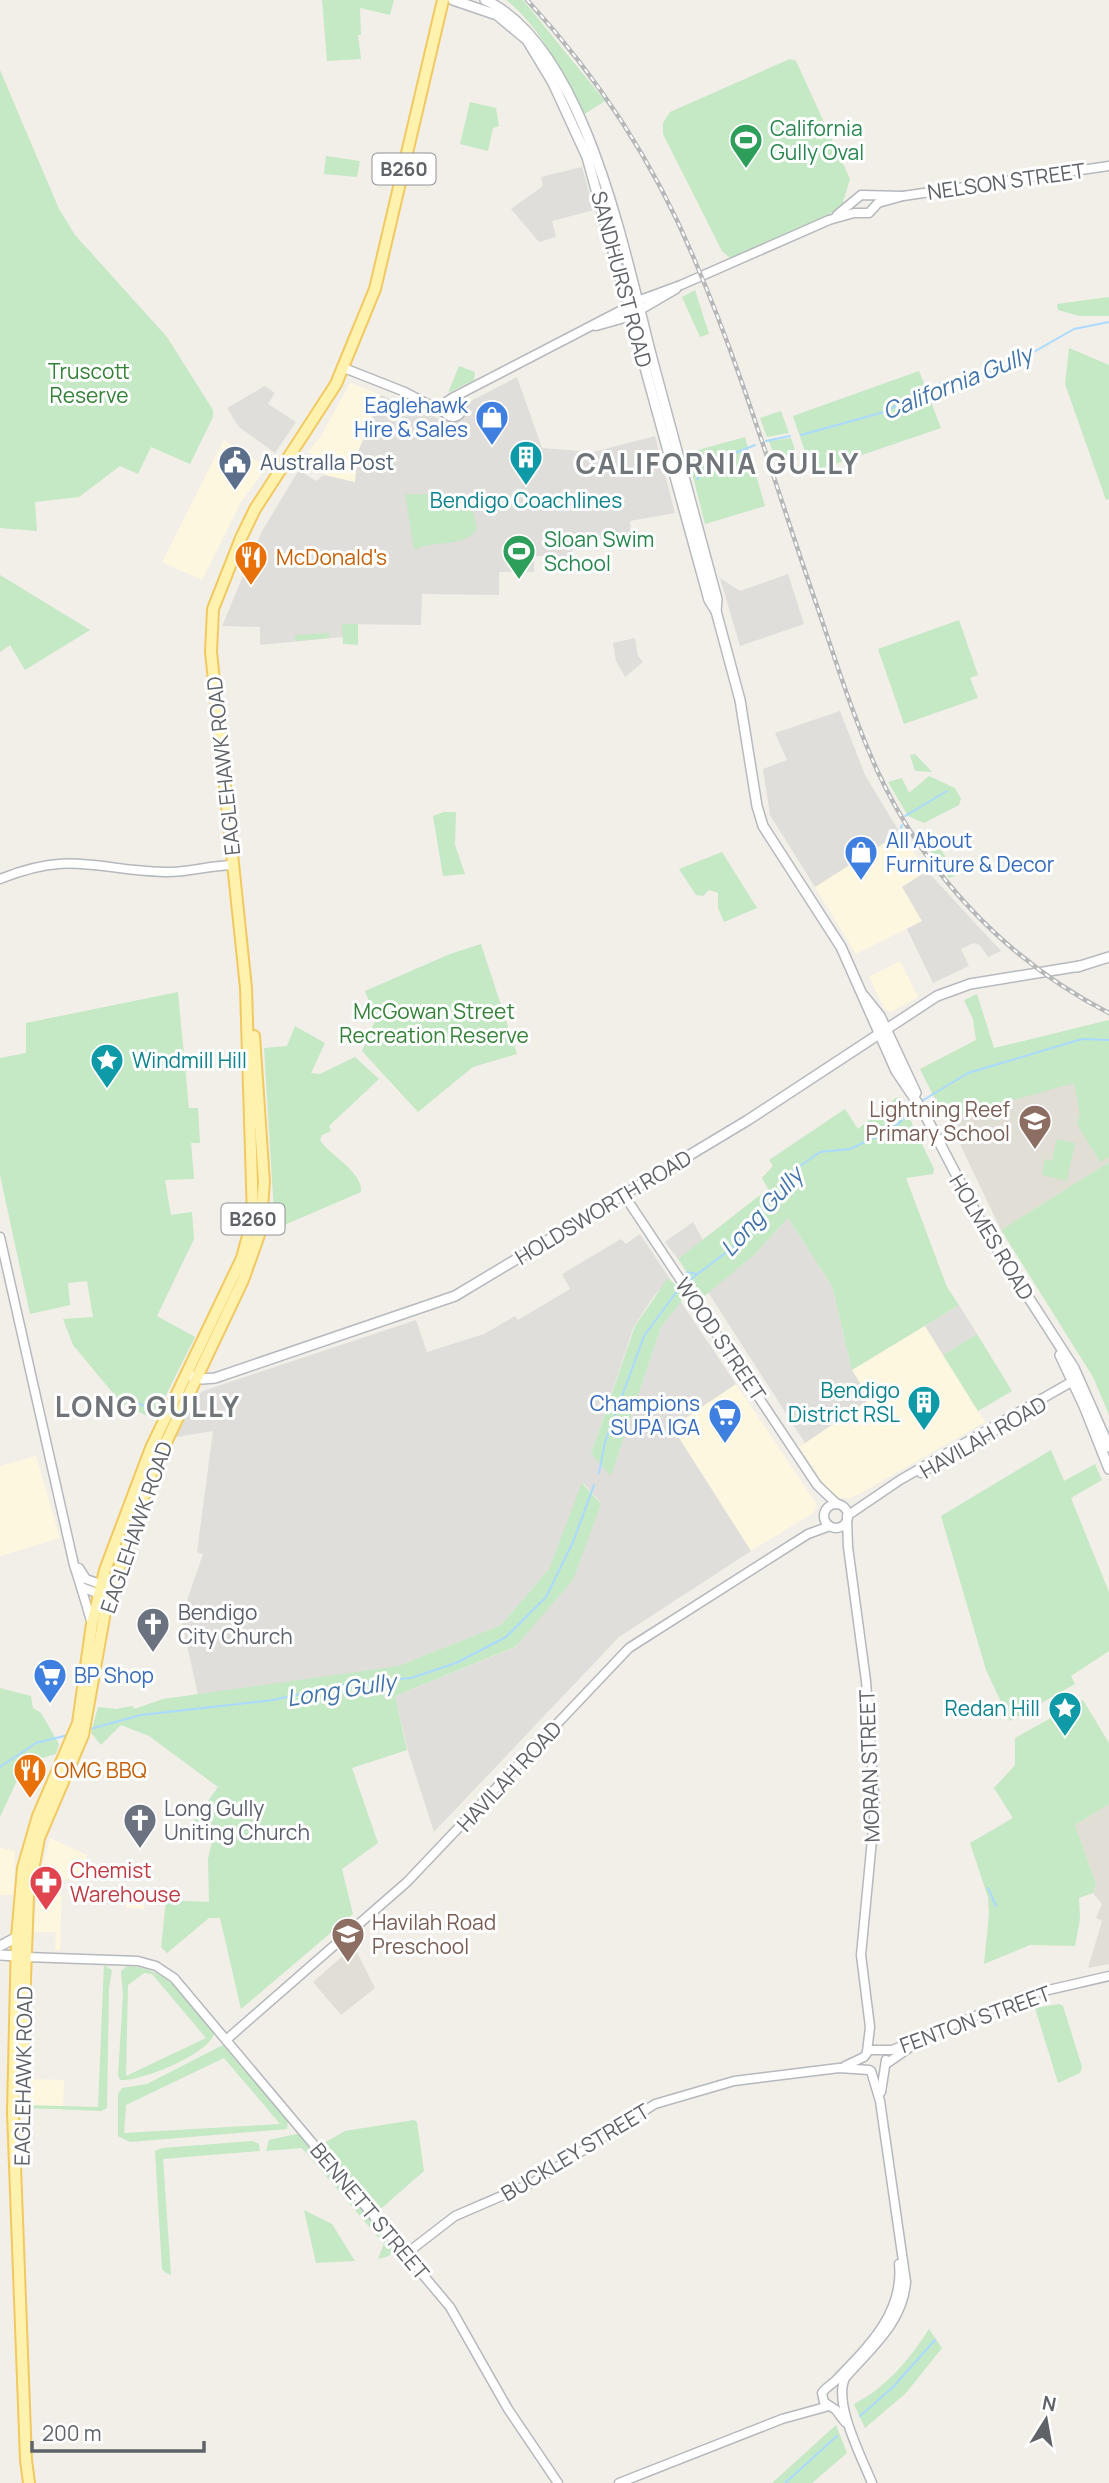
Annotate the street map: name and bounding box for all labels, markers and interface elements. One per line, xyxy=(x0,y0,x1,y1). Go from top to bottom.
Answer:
place label: California Gully Oval xyxy=(770,114,864,166)
sports icon: California Gully Oval xyxy=(727,121,765,170)
road number: B260 xyxy=(372,154,436,184)
street label: NELSON STREET xyxy=(925,156,1087,206)
street label: SANDHURST ROAD xyxy=(585,188,659,370)
water label: California Gully xyxy=(877,336,1039,427)
park label: Truscott Reserve xyxy=(48,357,130,409)
place label: Eaglehawk Hire & Sales xyxy=(354,391,469,443)
shop icon: Eaglehawk Hire & Sales xyxy=(473,398,511,447)
building icon: Bendigo Coachlines xyxy=(507,438,545,487)
public building icon: AustralIa Post xyxy=(216,443,254,492)
district label: CALIFORNIA GULLY xyxy=(576,444,861,482)
place label: AustralIa Post xyxy=(260,448,394,476)
place label: Bendigo Coachlines xyxy=(430,486,622,514)
place label: Sloan Swim School xyxy=(544,525,654,577)
sports icon: Sloan Swim School xyxy=(500,532,538,581)
restaurant icon: McDonald's xyxy=(232,538,270,587)
place label: McDonald's xyxy=(276,543,387,571)
street label: EAGLEHAWK ROAD xyxy=(200,675,246,857)
place label: All About Furniture & Decor xyxy=(886,826,1055,878)
shop icon: All About Furniture & Decor xyxy=(842,833,880,882)
park label: McGowan Street Recreation Reserve xyxy=(339,997,529,1049)
place icon: Windmill Hill xyxy=(88,1041,126,1090)
place label: Windmill Hill xyxy=(132,1046,247,1074)
place label: Lightning Reef Primary School xyxy=(866,1095,1011,1147)
school or university icon: Lightning Reef Primary School xyxy=(1016,1102,1054,1151)
street label: HOLDSWORTH ROAD xyxy=(510,1143,696,1271)
water label: Long Gully xyxy=(712,1157,812,1263)
street label: HOLMES ROAD xyxy=(943,1169,1041,1305)
road number: B260 xyxy=(222,1204,284,1234)
street label: WOOD STREET xyxy=(669,1272,773,1407)
place label: Bendigo District RSL xyxy=(788,1376,900,1428)
building icon: Bendigo District RSL xyxy=(905,1383,943,1432)
district label: LONG GULLY xyxy=(55,1387,241,1425)
place label: Champions SUPA IGA xyxy=(590,1389,700,1441)
street label: HAVILAH ROAD xyxy=(915,1389,1051,1485)
supermarket icon: Champions SUPA IGA xyxy=(706,1396,744,1445)
street label: EAGLEHAWK ROAD xyxy=(93,1437,179,1617)
place label: Bendigo City Church xyxy=(178,1598,293,1650)
church icon: Bendigo City Church xyxy=(134,1605,172,1654)
supermarket icon: BP Shop xyxy=(31,1656,69,1705)
place label: BP Shop xyxy=(74,1661,154,1689)
water label: Long Gully xyxy=(284,1664,401,1713)
street label: MORAN STREET xyxy=(852,1689,886,1843)
place icon: Redan Hill xyxy=(1046,1689,1084,1738)
place label: Redan Hill xyxy=(945,1694,1040,1722)
street label: HAVILAH ROAD xyxy=(450,1715,568,1837)
restaurant icon: OMG BBQ xyxy=(11,1751,49,1800)
place label: OMG BBQ xyxy=(54,1756,147,1784)
place label: Long Gully Uniting Church xyxy=(164,1794,310,1846)
church icon: Long Gully Uniting Church xyxy=(121,1801,159,1850)
place label: Chemist Warehouse xyxy=(70,1856,181,1908)
pharmacy icon: Chemist Warehouse xyxy=(27,1863,65,1912)
place label: Havilah Road Preschool xyxy=(372,1908,496,1960)
school or university icon: Havilah Road Preschool xyxy=(329,1915,367,1964)
street label: FENTON STREET xyxy=(896,1979,1055,2059)
street label: EAGLEHAWK ROAD xyxy=(7,1986,39,2166)
street label: BUCKLEY STREET xyxy=(496,2096,655,2207)
street label: BENNETT STREET xyxy=(304,2137,436,2286)
north arrow xyxy=(1011,2385,1081,2455)
text: N xyxy=(1040,2389,1058,2417)
scale bar xyxy=(32,2410,203,2454)
text: 200 m xyxy=(42,2419,102,2447)

